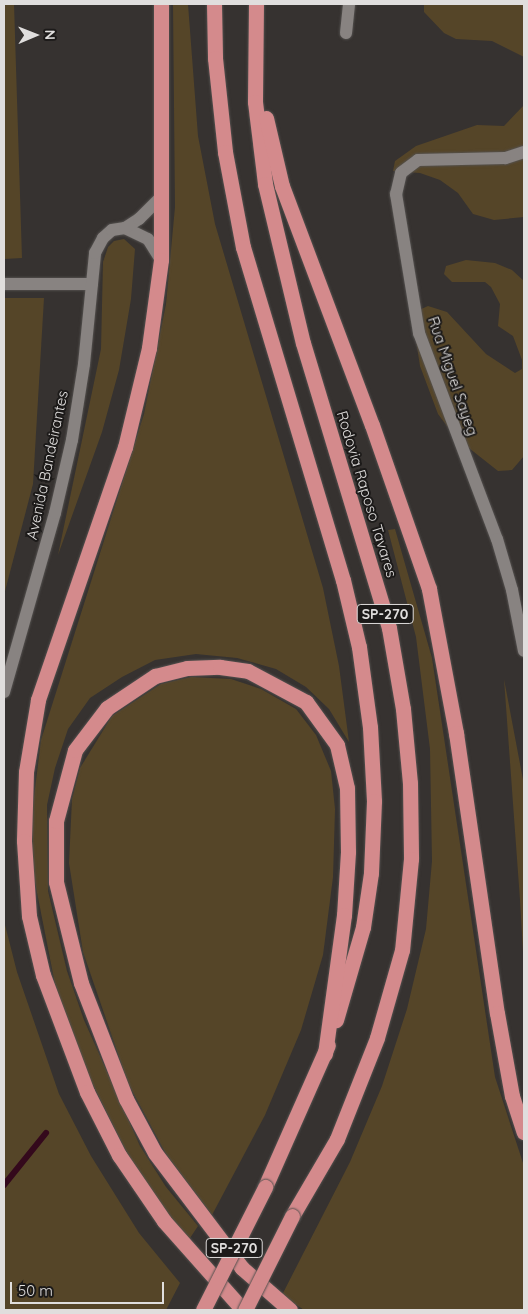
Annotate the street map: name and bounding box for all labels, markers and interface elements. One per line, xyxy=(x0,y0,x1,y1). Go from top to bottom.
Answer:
north arrow xyxy=(10,10,60,60)
text: N xyxy=(41,29,59,40)
street label: Rua Miguel Sayeg xyxy=(424,314,482,438)
street label: Avenida Bandeirantes xyxy=(22,389,72,541)
street label: Rodovia Raposo Tavares xyxy=(333,408,401,580)
road number: SP-270 xyxy=(356,602,414,626)
road number: SP-270 xyxy=(205,1236,263,1260)
scale bar xyxy=(12,1272,166,1304)
text: 50 m xyxy=(18,1281,53,1300)

